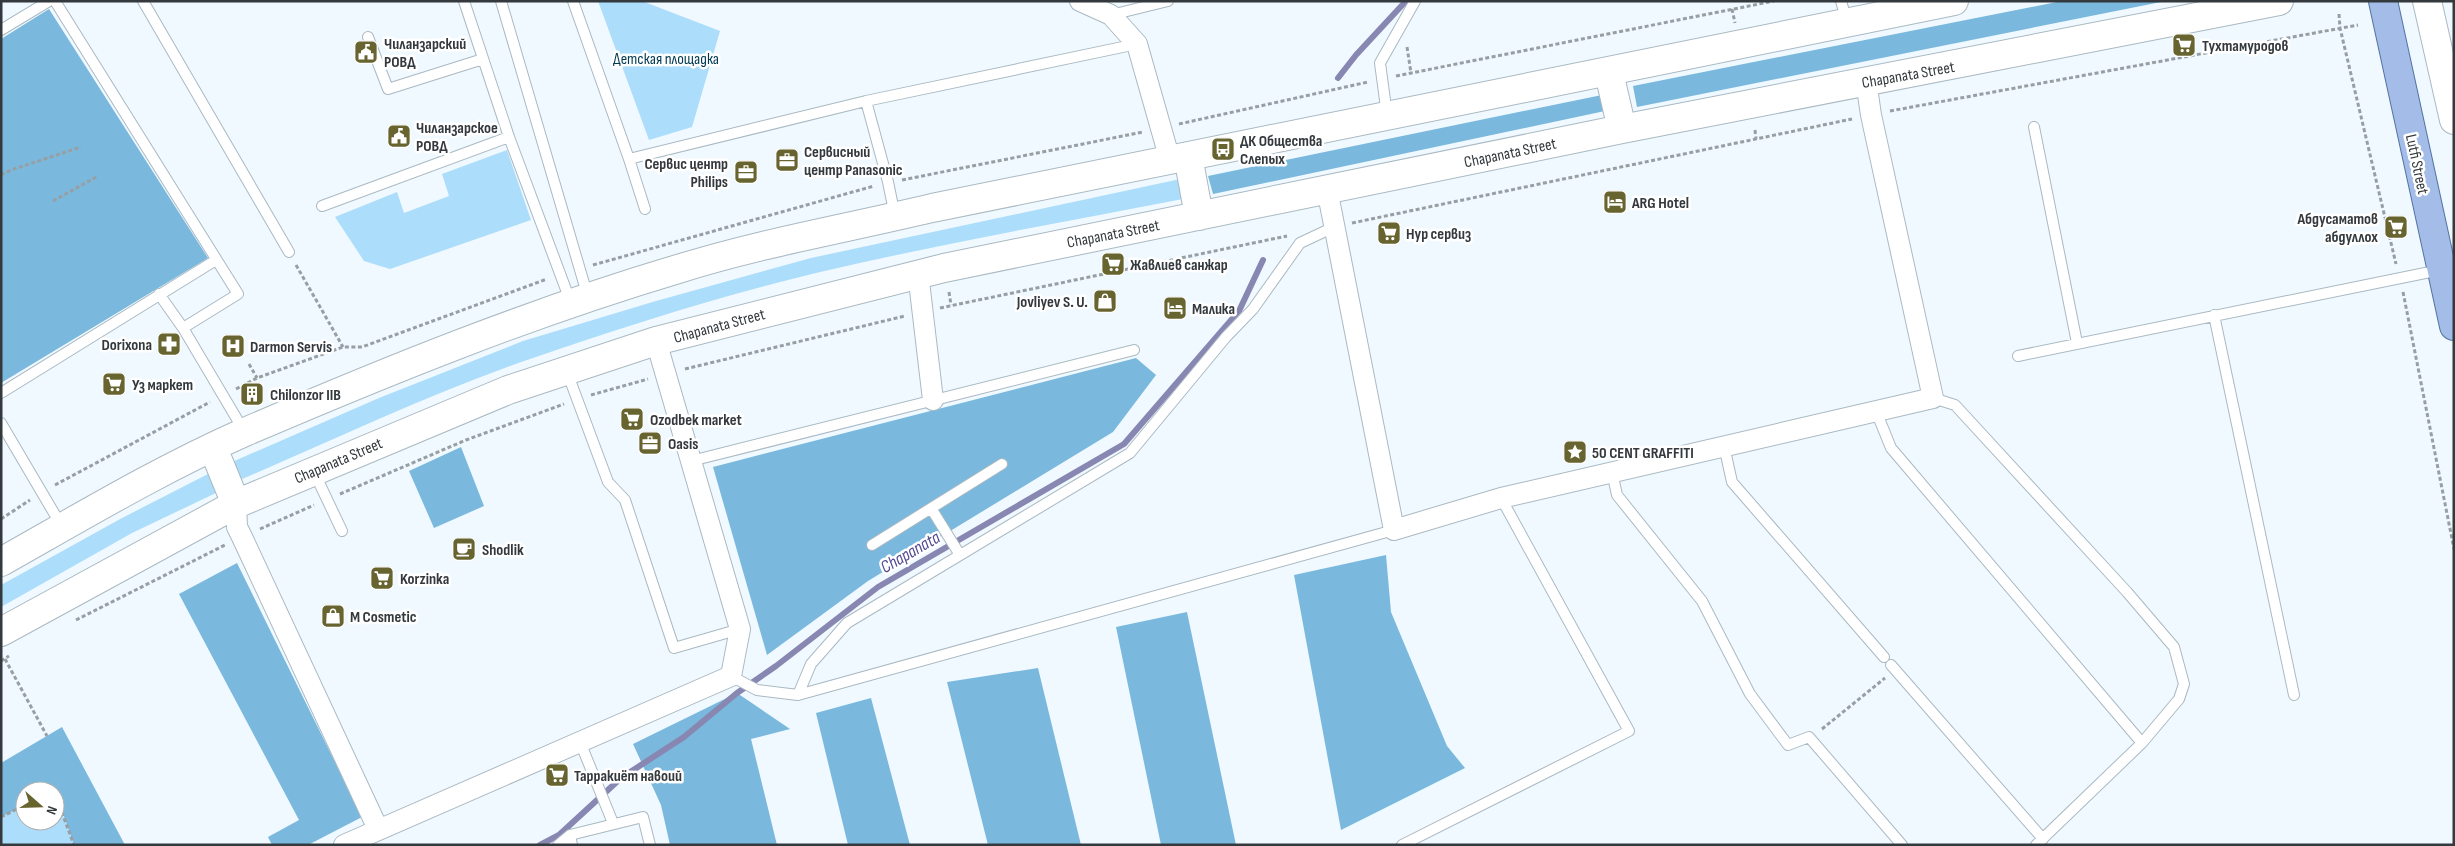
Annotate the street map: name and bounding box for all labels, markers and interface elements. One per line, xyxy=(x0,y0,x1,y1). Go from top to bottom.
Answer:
supermarket icon: Тухтамуродов xyxy=(2171,32,2197,58)
place label: Чиланзарский РОВД xyxy=(384,35,466,72)
place label: Тухтамуродов xyxy=(2202,37,2289,56)
public building icon: Чиланзарский РОВД xyxy=(353,39,379,65)
park label: Детская площадка xyxy=(613,50,719,69)
street label: Chapanata Street xyxy=(1860,58,1956,93)
place label: Чиланзарское РОВД xyxy=(416,119,498,156)
public building icon: Чиланзарское РОВД xyxy=(386,123,412,149)
place label: ДК Общества Слепых xyxy=(1240,132,1322,169)
street label: Lutfi Street xyxy=(2401,133,2432,196)
street label: Chapanata Street xyxy=(1462,134,1558,173)
bus stop icon: ДК Общества Слепых xyxy=(1210,136,1236,162)
place label: Сервисный центр Panasonic xyxy=(804,143,903,180)
office icon: Сервисный центр Panasonic xyxy=(774,147,800,173)
place label: Сервис центр Philips xyxy=(644,155,728,192)
office icon: Сервис центр Philips xyxy=(733,159,759,185)
hotel icon: ARG Hotel xyxy=(1602,189,1628,215)
place label: ARG Hotel xyxy=(1631,194,1689,213)
place label: Абдусаматов абдуллох xyxy=(2297,210,2378,247)
supermarket icon: Абдусаматов абдуллох xyxy=(2383,214,2409,240)
street label: Chapanata Street xyxy=(1065,216,1161,253)
supermarket icon: Нур сервиз xyxy=(1376,220,1402,246)
place label: Нур сервиз xyxy=(1406,225,1471,244)
supermarket icon: Жавлиев санжар xyxy=(1100,251,1126,277)
place label: Жавлиев санжар xyxy=(1130,256,1228,275)
shop icon: Jovliyev S. U. xyxy=(1092,288,1118,314)
place label: Jovliyev S. U. xyxy=(1016,293,1088,312)
hotel icon: Малика xyxy=(1162,295,1188,321)
place label: Малика xyxy=(1192,300,1235,319)
street label: Chapanata Street xyxy=(672,305,767,348)
pharmacy icon: Dorixona xyxy=(156,331,182,357)
hospital icon: Darmon Servis xyxy=(220,333,246,359)
place label: Dorixona xyxy=(102,336,152,355)
place label: Darmon Servis xyxy=(250,338,332,357)
supermarket icon: Уз маркет xyxy=(101,371,127,397)
place label: Уз маркет xyxy=(132,376,193,395)
building icon: Chilonzor IIB xyxy=(239,381,265,407)
place label: Chilonzor IIB xyxy=(270,386,341,405)
supermarket icon: Ozodbek market xyxy=(619,406,645,432)
place label: Ozodbek market xyxy=(650,411,742,430)
office icon: Oasis xyxy=(637,430,663,456)
street label: Chapanata Street xyxy=(292,434,386,488)
place label: Oasis xyxy=(668,435,698,454)
place icon: 50 CENT GRAFFITI xyxy=(1562,439,1588,465)
place label: 50 CENT GRAFFITI xyxy=(1592,444,1694,463)
water label: Chapanata xyxy=(877,527,944,578)
cafe icon: Shodlik xyxy=(451,536,477,562)
place label: Shodlik xyxy=(482,541,524,560)
supermarket icon: Korzinka xyxy=(369,565,395,591)
place label: Korzinka xyxy=(400,570,449,589)
shop icon: M Cosmetic xyxy=(320,603,346,629)
place label: M Cosmetic xyxy=(350,608,417,627)
supermarket icon: Тарракиёт навоий xyxy=(544,762,570,788)
place label: Тарракиёт навоий xyxy=(574,767,682,786)
north arrow xyxy=(15,781,65,831)
text: N xyxy=(42,804,61,817)

